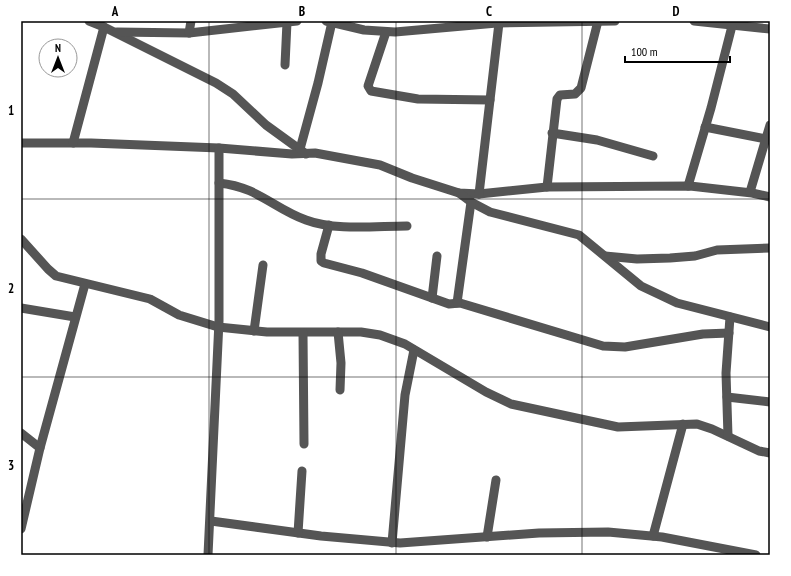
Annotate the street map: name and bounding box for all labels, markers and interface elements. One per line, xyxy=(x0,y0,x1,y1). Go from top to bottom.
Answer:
text: A xyxy=(111,3,119,20)
text: B xyxy=(299,3,305,20)
text: C xyxy=(486,3,492,20)
text: D xyxy=(673,3,680,20)
north arrow xyxy=(38,38,78,78)
scale bar xyxy=(625,38,730,64)
text: N xyxy=(55,41,61,55)
text: 100 m xyxy=(631,44,658,59)
text: 1 xyxy=(8,102,14,119)
text: 2 xyxy=(8,280,14,297)
text: 3 xyxy=(8,457,14,474)

